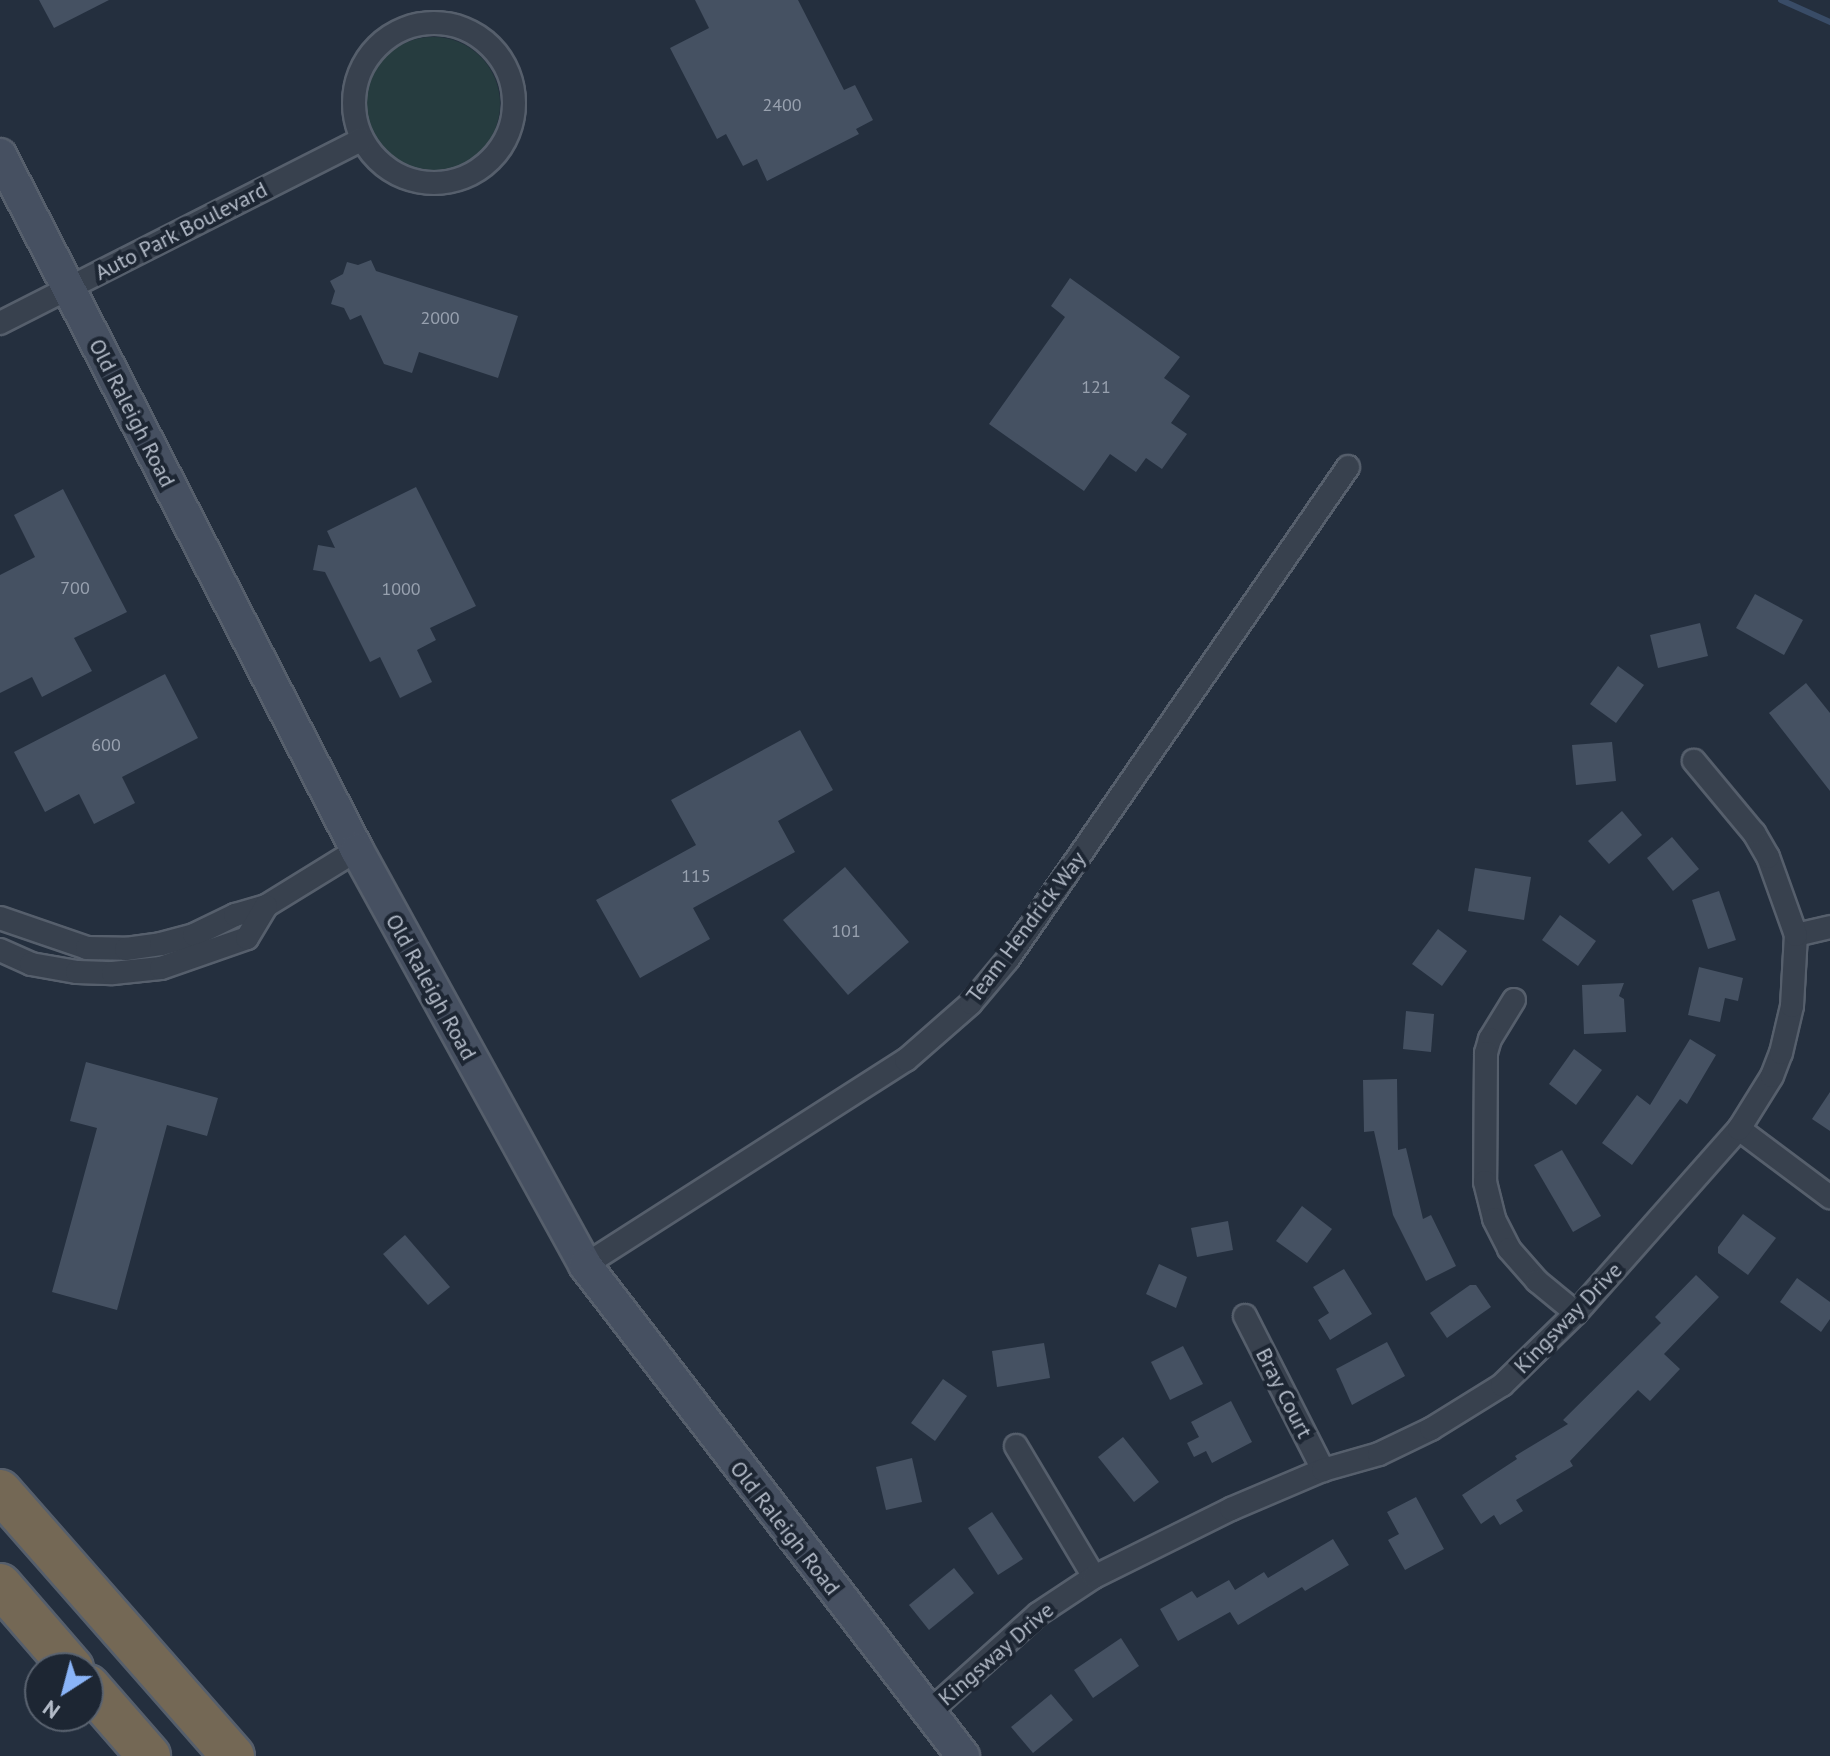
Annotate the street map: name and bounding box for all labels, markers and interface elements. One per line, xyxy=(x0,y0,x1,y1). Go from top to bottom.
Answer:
house number: 2400 xyxy=(762,94,802,116)
street label: Auto Park Boulevard xyxy=(90,176,272,286)
house number: 2000 xyxy=(420,307,460,329)
street label: Old Raleigh Road xyxy=(83,334,181,492)
house number: 121 xyxy=(1081,376,1111,398)
house number: 700 xyxy=(60,577,90,599)
house number: 1000 xyxy=(381,578,421,600)
house number: 600 xyxy=(91,734,121,756)
street label: Team Hendrick Way xyxy=(960,846,1092,1008)
house number: 115 xyxy=(681,865,711,887)
street label: Old Raleigh Road xyxy=(380,909,482,1065)
house number: 101 xyxy=(831,920,861,942)
street label: Kingsway Drive xyxy=(1508,1257,1628,1379)
street label: Bray Court xyxy=(1250,1343,1318,1443)
street label: Old Raleigh Road xyxy=(724,1456,846,1600)
street label: Kingsway Drive xyxy=(933,1596,1059,1712)
north arrow xyxy=(24,1652,104,1732)
text: N xyxy=(37,1694,65,1725)

